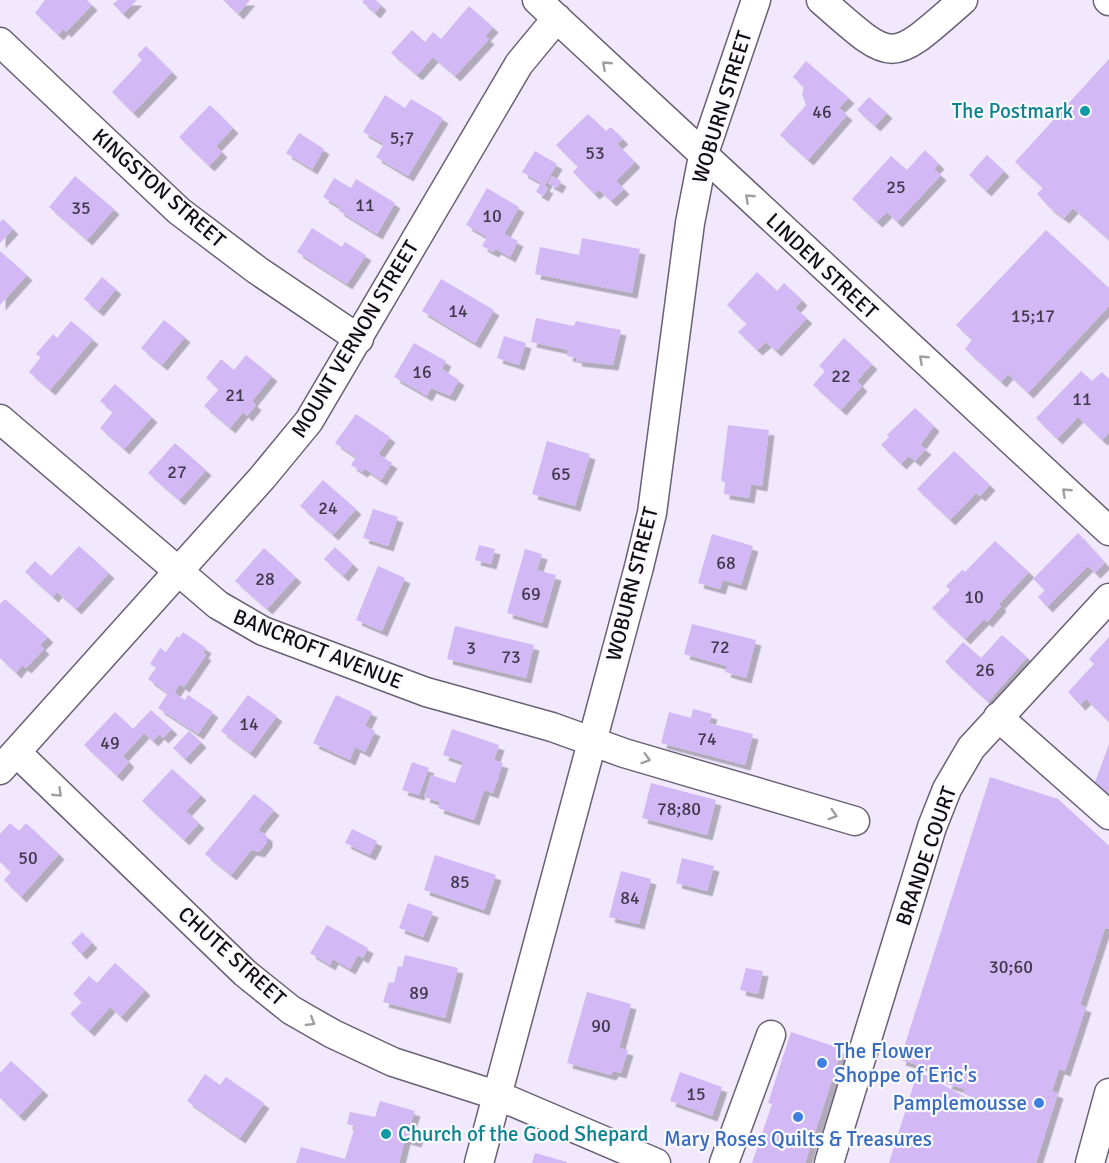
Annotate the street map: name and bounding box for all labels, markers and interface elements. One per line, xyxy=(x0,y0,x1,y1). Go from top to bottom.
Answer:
street label: WOBURN STREET xyxy=(686,27,758,186)
one-way arrow xyxy=(603,61,613,72)
place label: The Postmark xyxy=(952,98,1073,124)
house number: 46 xyxy=(812,101,832,123)
marker: The Postmark xyxy=(1078,104,1092,118)
street label: KINGSTON STREET xyxy=(87,123,231,253)
house number: 5;7 xyxy=(390,127,414,149)
house number: 53 xyxy=(585,142,605,164)
house number: 25 xyxy=(886,176,906,198)
house number: 11 xyxy=(355,194,375,216)
one-way arrow xyxy=(745,194,756,205)
house number: 35 xyxy=(71,197,91,219)
house number: 10 xyxy=(482,205,502,227)
street label: LINDEN STREET xyxy=(761,207,884,325)
street label: MOUNT VERNON STREET xyxy=(286,235,425,442)
house number: 14 xyxy=(448,300,468,322)
house number: 15;17 xyxy=(1011,305,1055,327)
one-way arrow xyxy=(919,355,930,366)
house number: 16 xyxy=(412,361,432,383)
house number: 22 xyxy=(831,365,851,387)
house number: 21 xyxy=(225,384,245,406)
house number: 11 xyxy=(1072,388,1092,410)
house number: 27 xyxy=(167,461,187,483)
house number: 65 xyxy=(551,463,571,485)
one-way arrow xyxy=(1062,488,1073,499)
house number: 24 xyxy=(318,497,338,519)
street label: WOBURN STREET xyxy=(600,504,664,664)
house number: 68 xyxy=(716,552,736,574)
house number: 28 xyxy=(255,568,275,590)
house number: 69 xyxy=(521,583,541,605)
house number: 10 xyxy=(964,586,984,608)
street label: BANCROFT AVENUE xyxy=(229,603,407,695)
house number: 72 xyxy=(710,636,730,658)
house number: 3 xyxy=(466,637,476,659)
house number: 73 xyxy=(501,646,521,668)
house number: 26 xyxy=(975,659,995,681)
house number: 14 xyxy=(239,713,259,735)
house number: 74 xyxy=(697,728,717,750)
house number: 49 xyxy=(100,732,120,754)
one-way arrow xyxy=(640,752,651,764)
street label: BRANDE COURT xyxy=(890,782,962,929)
one-way arrow xyxy=(51,785,62,796)
house number: 78;80 xyxy=(657,798,701,820)
one-way arrow xyxy=(827,808,838,820)
house number: 50 xyxy=(18,847,38,869)
house number: 85 xyxy=(450,871,470,893)
house number: 84 xyxy=(620,887,640,909)
street label: CHUTE STREET xyxy=(173,901,292,1012)
house number: 30;60 xyxy=(989,956,1033,978)
house number: 89 xyxy=(409,982,429,1004)
one-way arrow xyxy=(305,1015,315,1026)
house number: 90 xyxy=(591,1015,611,1037)
place label: The Flower Shoppe of Eric's xyxy=(834,1038,977,1088)
marker: The Flower Shoppe of Eric's xyxy=(815,1056,829,1070)
house number: 15 xyxy=(686,1083,706,1105)
place label: Pamplemousse xyxy=(893,1090,1027,1116)
marker: Pamplemousse xyxy=(1032,1096,1046,1110)
marker: Mary Roses Quilts & Treasures xyxy=(791,1110,805,1124)
place label: Church of the Good Shepard xyxy=(398,1121,648,1147)
place label: Mary Roses Quilts & Treasures xyxy=(664,1126,932,1152)
marker: Church of the Good Shepard xyxy=(379,1127,393,1141)

